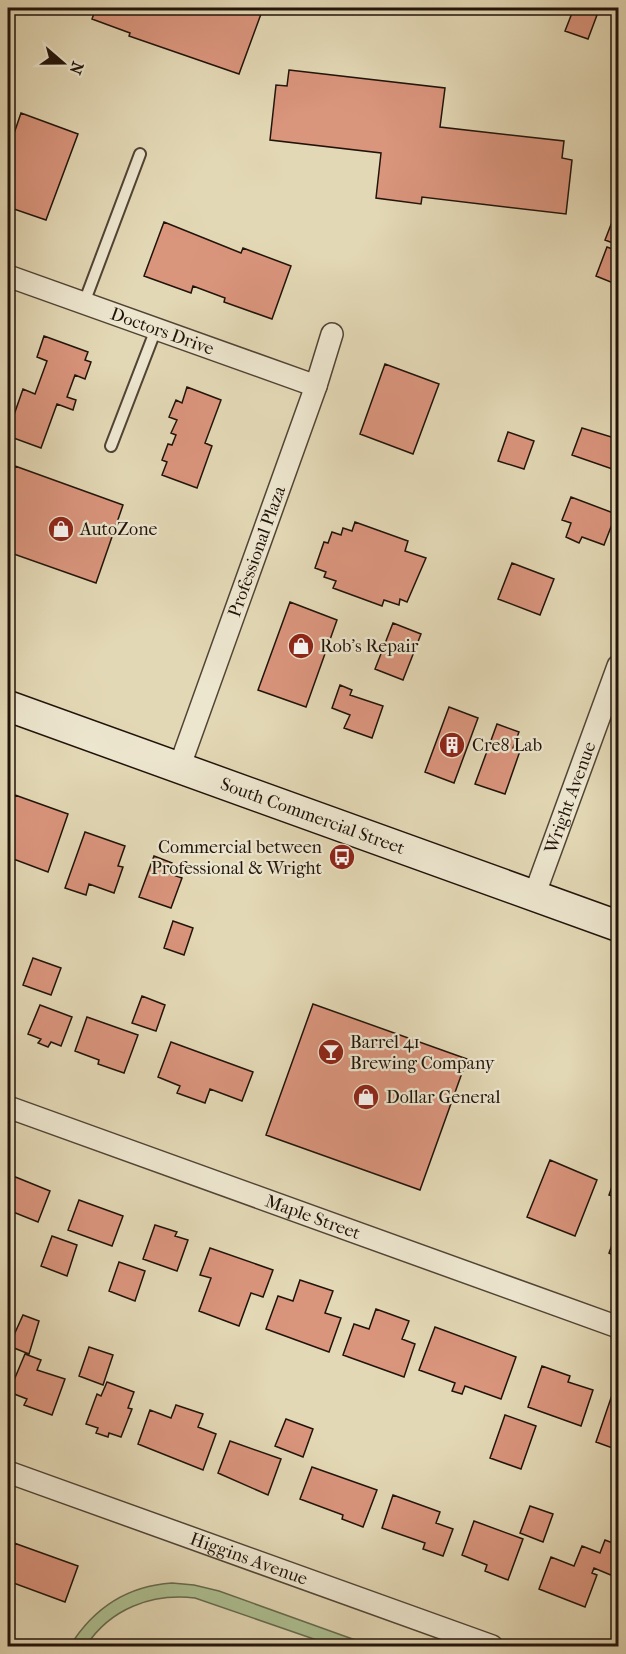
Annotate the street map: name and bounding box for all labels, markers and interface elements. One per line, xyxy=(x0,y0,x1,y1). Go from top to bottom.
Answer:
north arrow xyxy=(33,33,93,93)
text: N xyxy=(65,59,88,78)
street label: Doctors Drive xyxy=(108,304,217,360)
street label: Professional Plaza xyxy=(224,483,290,620)
shop icon: AutoZone xyxy=(46,514,76,544)
place label: AutoZone xyxy=(79,519,157,540)
shop icon: Rob's Repair xyxy=(286,631,316,661)
place label: Rob's Repair xyxy=(320,636,419,657)
building icon: Cre8 Lab xyxy=(437,730,467,760)
place label: Cre8 Lab xyxy=(472,735,542,756)
street label: Wright Avenue xyxy=(540,739,601,857)
street label: South Commercial Street xyxy=(218,774,408,859)
place label: Commercial between Professional & Wright xyxy=(151,837,323,879)
bus stop icon: Commercial between Professional & Wright xyxy=(327,842,357,872)
place label: Barrel 41 Brewing Company xyxy=(350,1032,496,1074)
bar icon: Barrel 41 Brewing Company xyxy=(316,1037,346,1067)
shop icon: Dollar General xyxy=(351,1082,381,1112)
place label: Dollar General xyxy=(386,1087,500,1108)
street label: Maple Street xyxy=(262,1191,364,1244)
street label: Higgins Avenue xyxy=(187,1528,310,1590)

